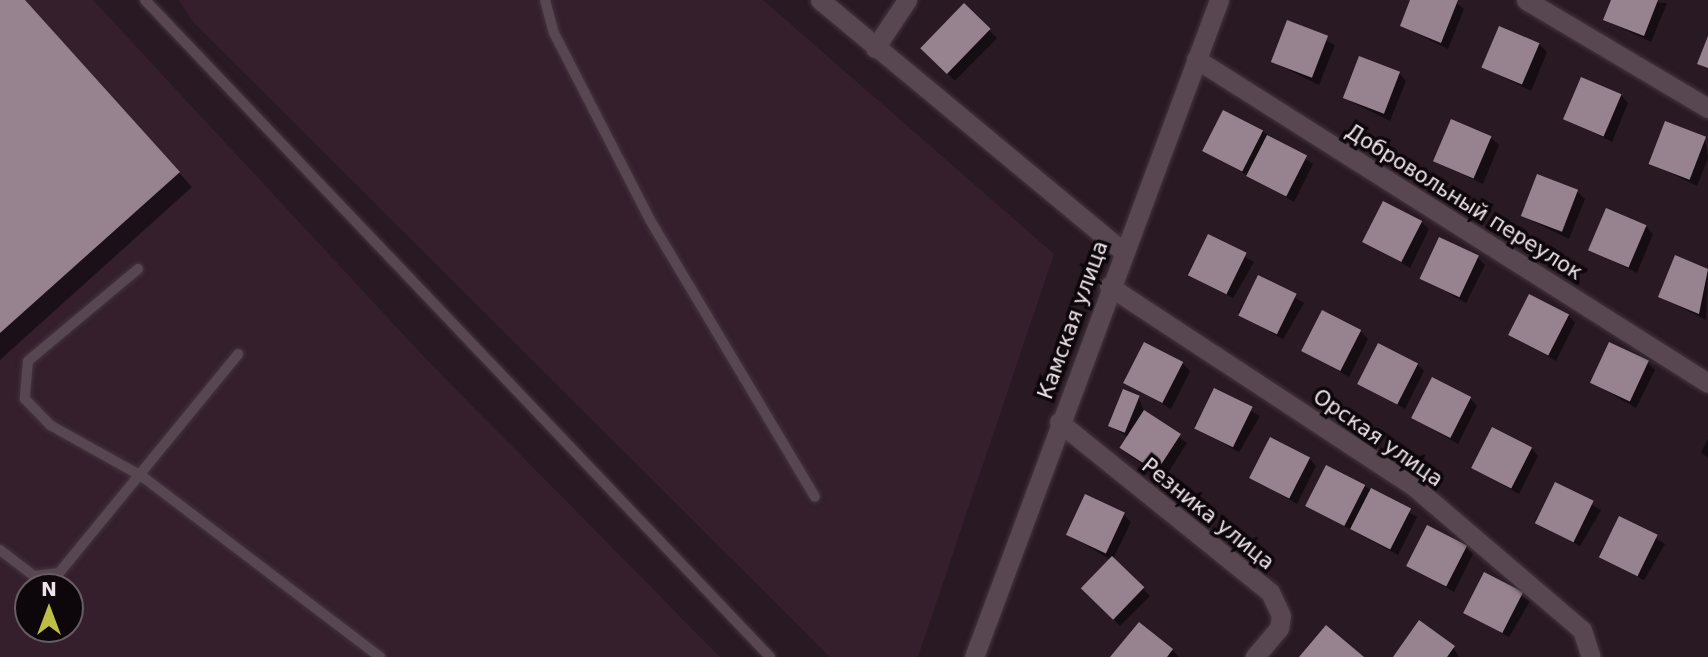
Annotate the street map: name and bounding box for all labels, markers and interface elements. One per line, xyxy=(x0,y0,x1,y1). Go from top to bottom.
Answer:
street label: Добровольный переулок xyxy=(1341,119,1587,285)
street label: Камская улица xyxy=(1033,237,1113,403)
street label: Орская улица xyxy=(1308,384,1448,492)
street label: Резника улица xyxy=(1137,453,1279,575)
north arrow xyxy=(14,573,84,643)
text: N xyxy=(41,578,57,600)

